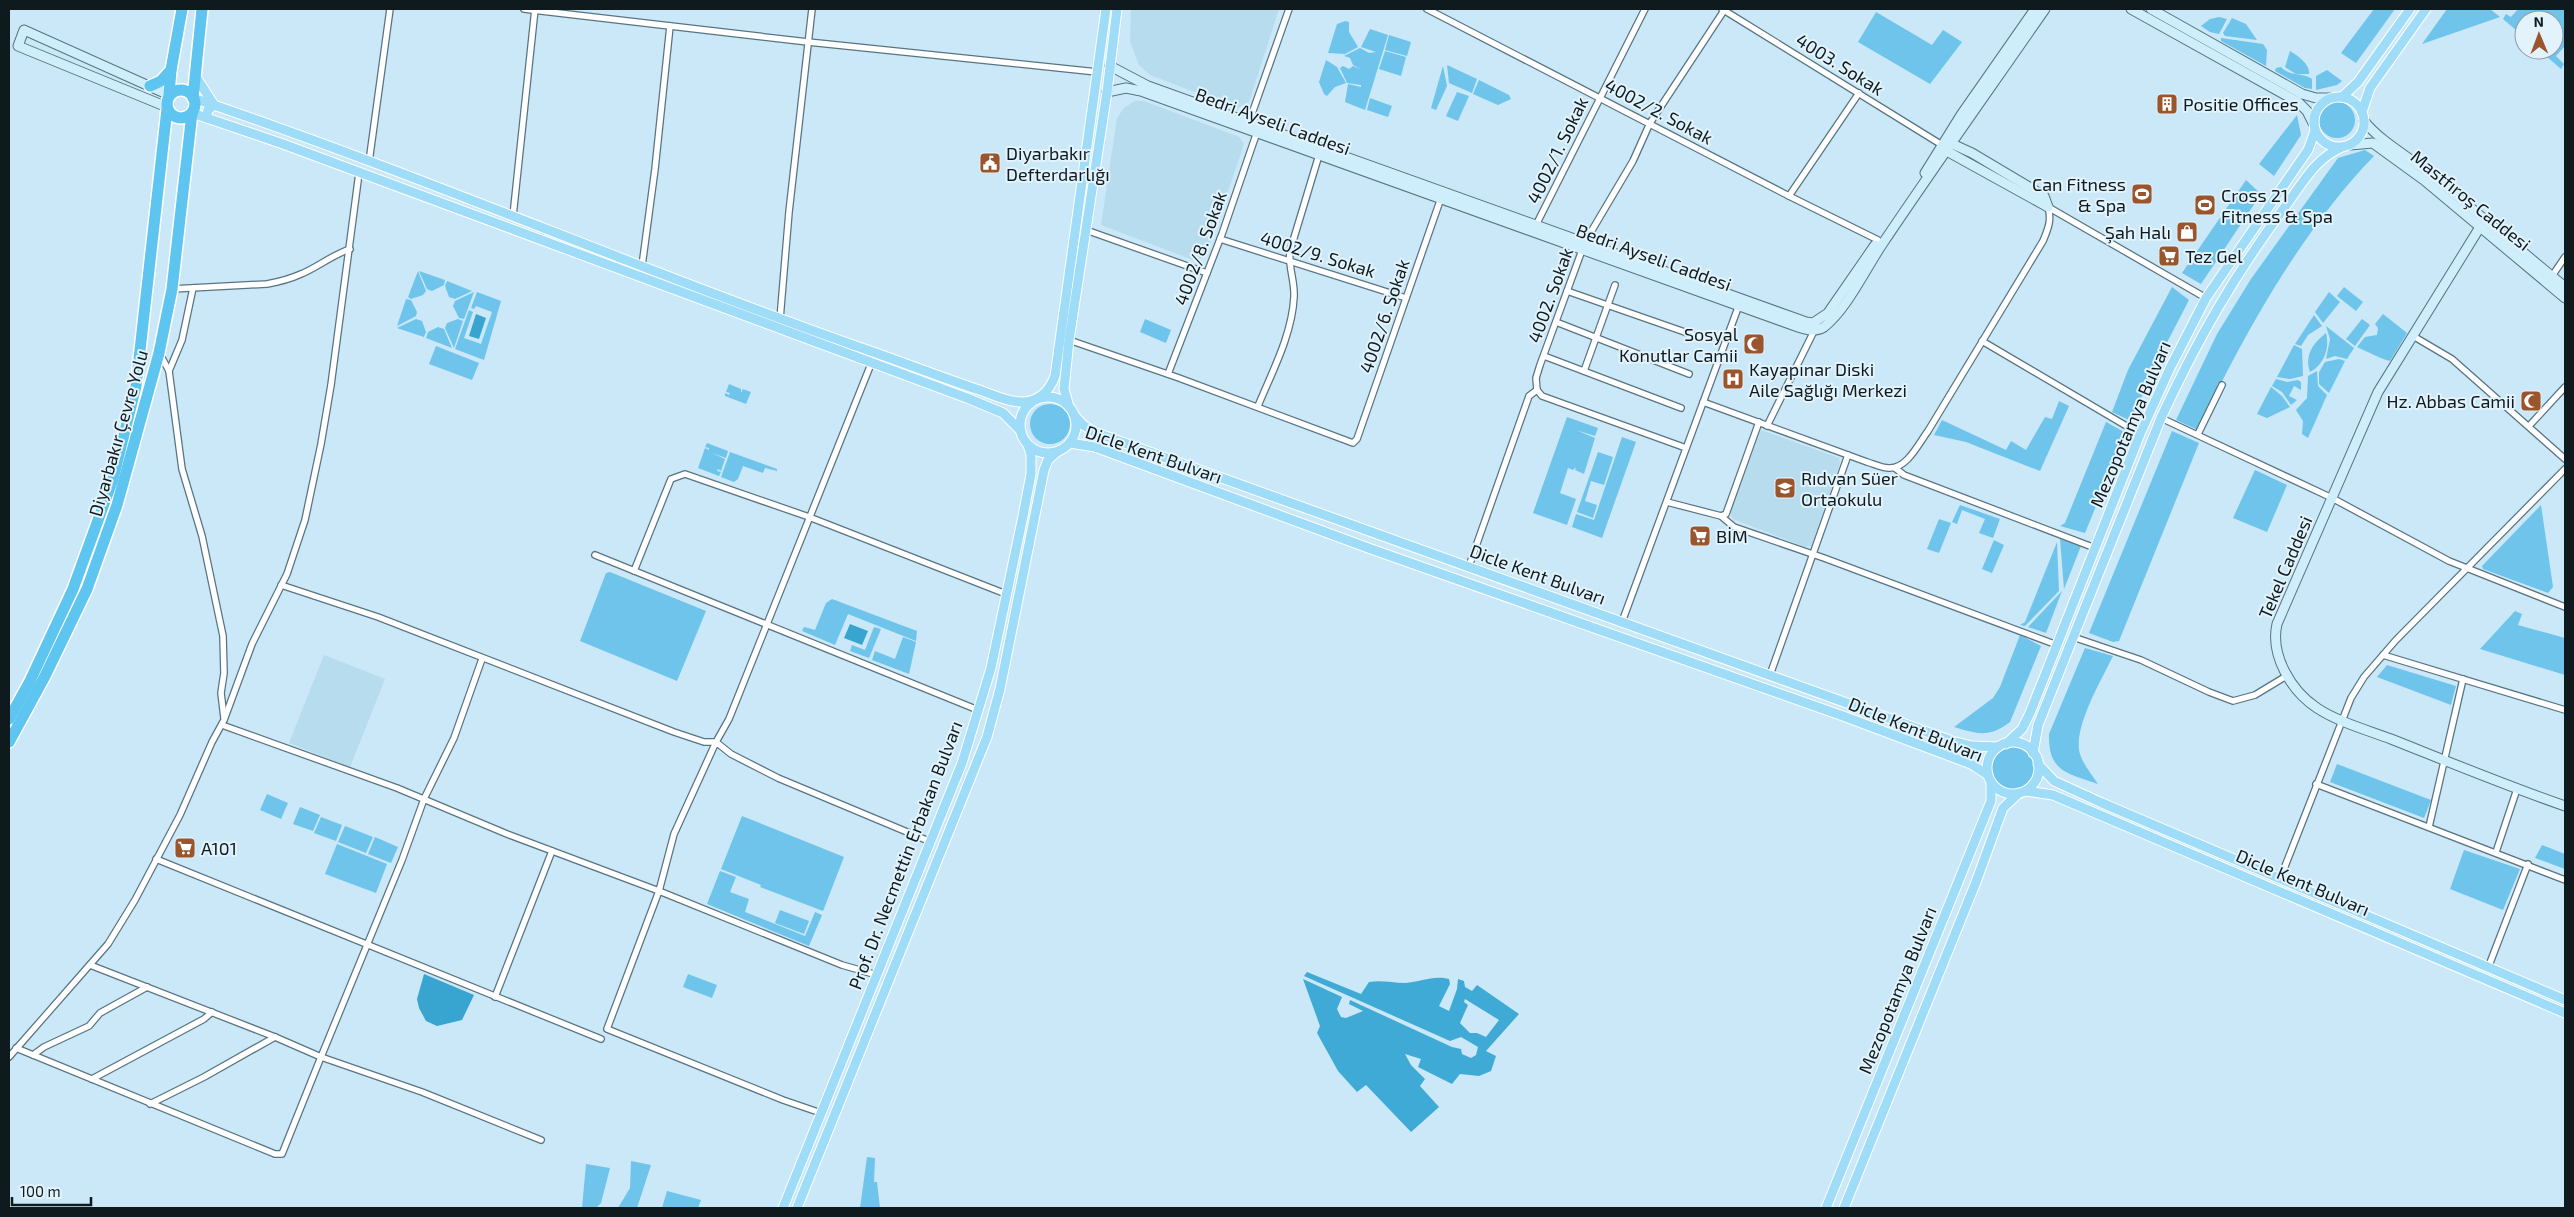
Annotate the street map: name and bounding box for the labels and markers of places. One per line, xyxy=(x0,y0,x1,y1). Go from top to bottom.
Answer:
building icon: Positie Offices xyxy=(2155,92,2179,116)
place label: Positie Offices xyxy=(2183,93,2299,115)
place label: Diyarbakır Defterdarlığı xyxy=(1006,142,1110,185)
public building icon: Diyarbakır Defterdarlığı xyxy=(978,151,1002,175)
place label: Can Fitness & Spa xyxy=(2032,173,2126,216)
sports icon: Can Fitness & Spa xyxy=(2130,182,2154,206)
place label: Cross 21 Fitness & Spa xyxy=(2221,184,2333,227)
sports icon: Cross 21 Fitness & Spa xyxy=(2193,193,2217,217)
shop icon: Şah Halı xyxy=(2175,220,2199,244)
place label: Şah Halı xyxy=(2105,221,2171,244)
supermarket icon: Tez Gel xyxy=(2157,244,2181,268)
place label: Tez Gel xyxy=(2185,245,2243,267)
place label: Sosyal Konutlar Camii xyxy=(1619,323,1739,366)
mosque icon: Sosyal Konutlar Camii xyxy=(1742,332,1766,356)
place label: Kayapınar Diski Aile Sağlığı Merkezi xyxy=(1749,358,1907,401)
hospital icon: Kayapınar Diski Aile Sağlığı Merkezi xyxy=(1721,367,1745,391)
mosque icon: Hz. Abbas Camii xyxy=(2519,389,2543,413)
place label: Hz. Abbas Camii xyxy=(2386,390,2515,412)
place label: Rıdvan Süer Ortaokulu xyxy=(1801,467,1898,510)
school or university icon: Rıdvan Süer Ortaokulu xyxy=(1773,476,1797,500)
supermarket icon: BİM xyxy=(1688,524,1712,548)
place label: BİM xyxy=(1716,525,1748,547)
supermarket icon: A101 xyxy=(173,836,197,860)
place label: A101 xyxy=(201,837,237,859)

